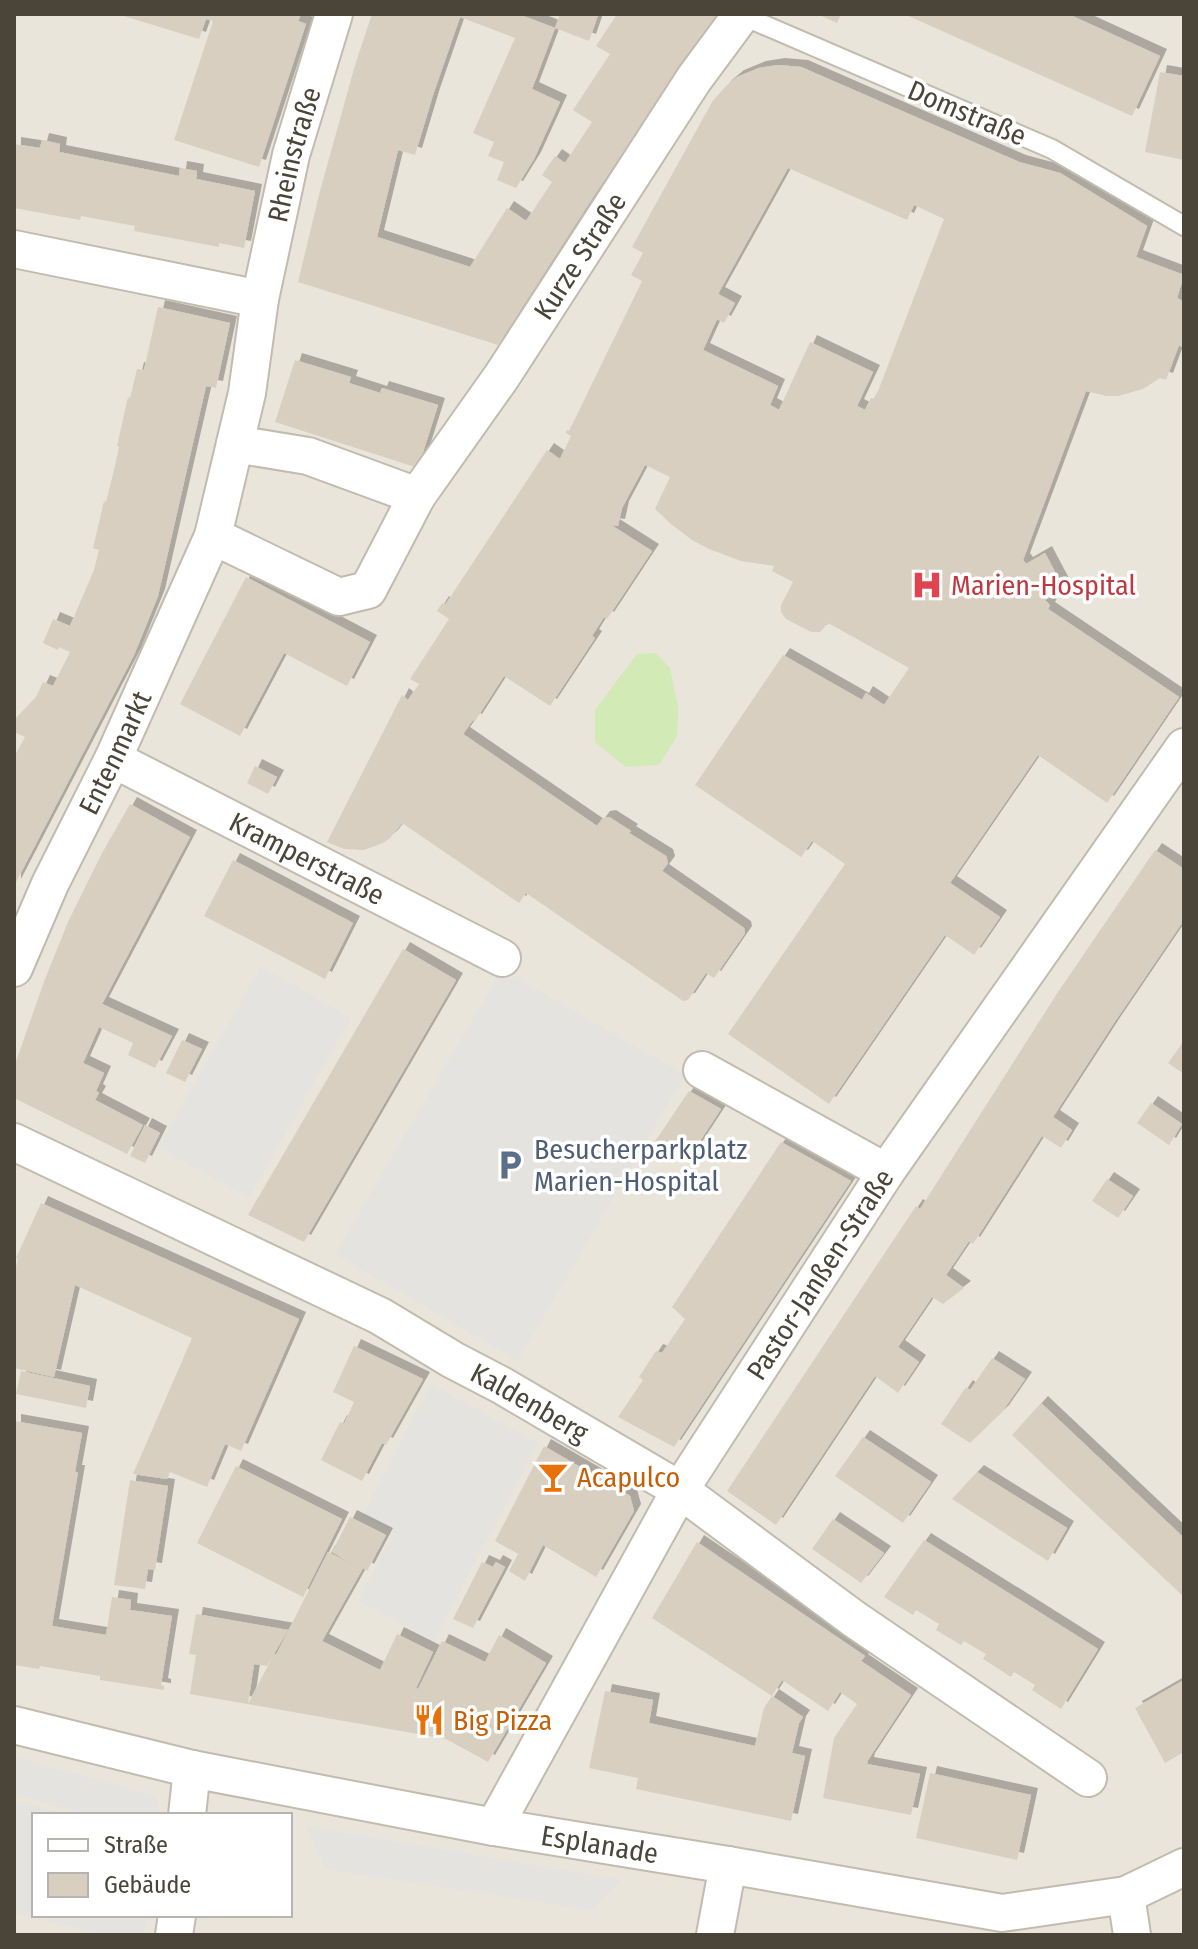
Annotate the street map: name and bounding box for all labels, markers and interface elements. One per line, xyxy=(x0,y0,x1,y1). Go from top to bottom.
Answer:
street label: Domstraße xyxy=(903,73,1031,153)
street label: Rheinstraße xyxy=(261,83,327,225)
street label: Kurze Straße xyxy=(527,186,633,326)
hospital icon: Marien-Hospital xyxy=(910,568,944,602)
place label: Marien-Hospital xyxy=(951,569,1136,602)
street label: Entenmarkt xyxy=(71,685,158,820)
street label: Kramperstraße xyxy=(224,805,390,912)
place label: Besucherparkplatz Marien-Hospital xyxy=(534,1133,747,1198)
parking icon: Besucherparkplatz Marien-Hospital xyxy=(493,1148,527,1182)
street label: Pastor-Janßen-Straße xyxy=(739,1163,900,1386)
street label: Kaldenberg xyxy=(465,1356,595,1450)
bar icon: Acapulco xyxy=(536,1460,570,1494)
place label: Acapulco xyxy=(577,1461,680,1494)
restaurant icon: Big Pizza xyxy=(412,1703,446,1737)
place label: Big Pizza xyxy=(453,1704,552,1737)
legend xyxy=(32,1813,292,1917)
street label: Esplanade xyxy=(539,1818,661,1870)
text: Straße xyxy=(104,1831,168,1859)
text: Gebäude xyxy=(104,1871,191,1899)

